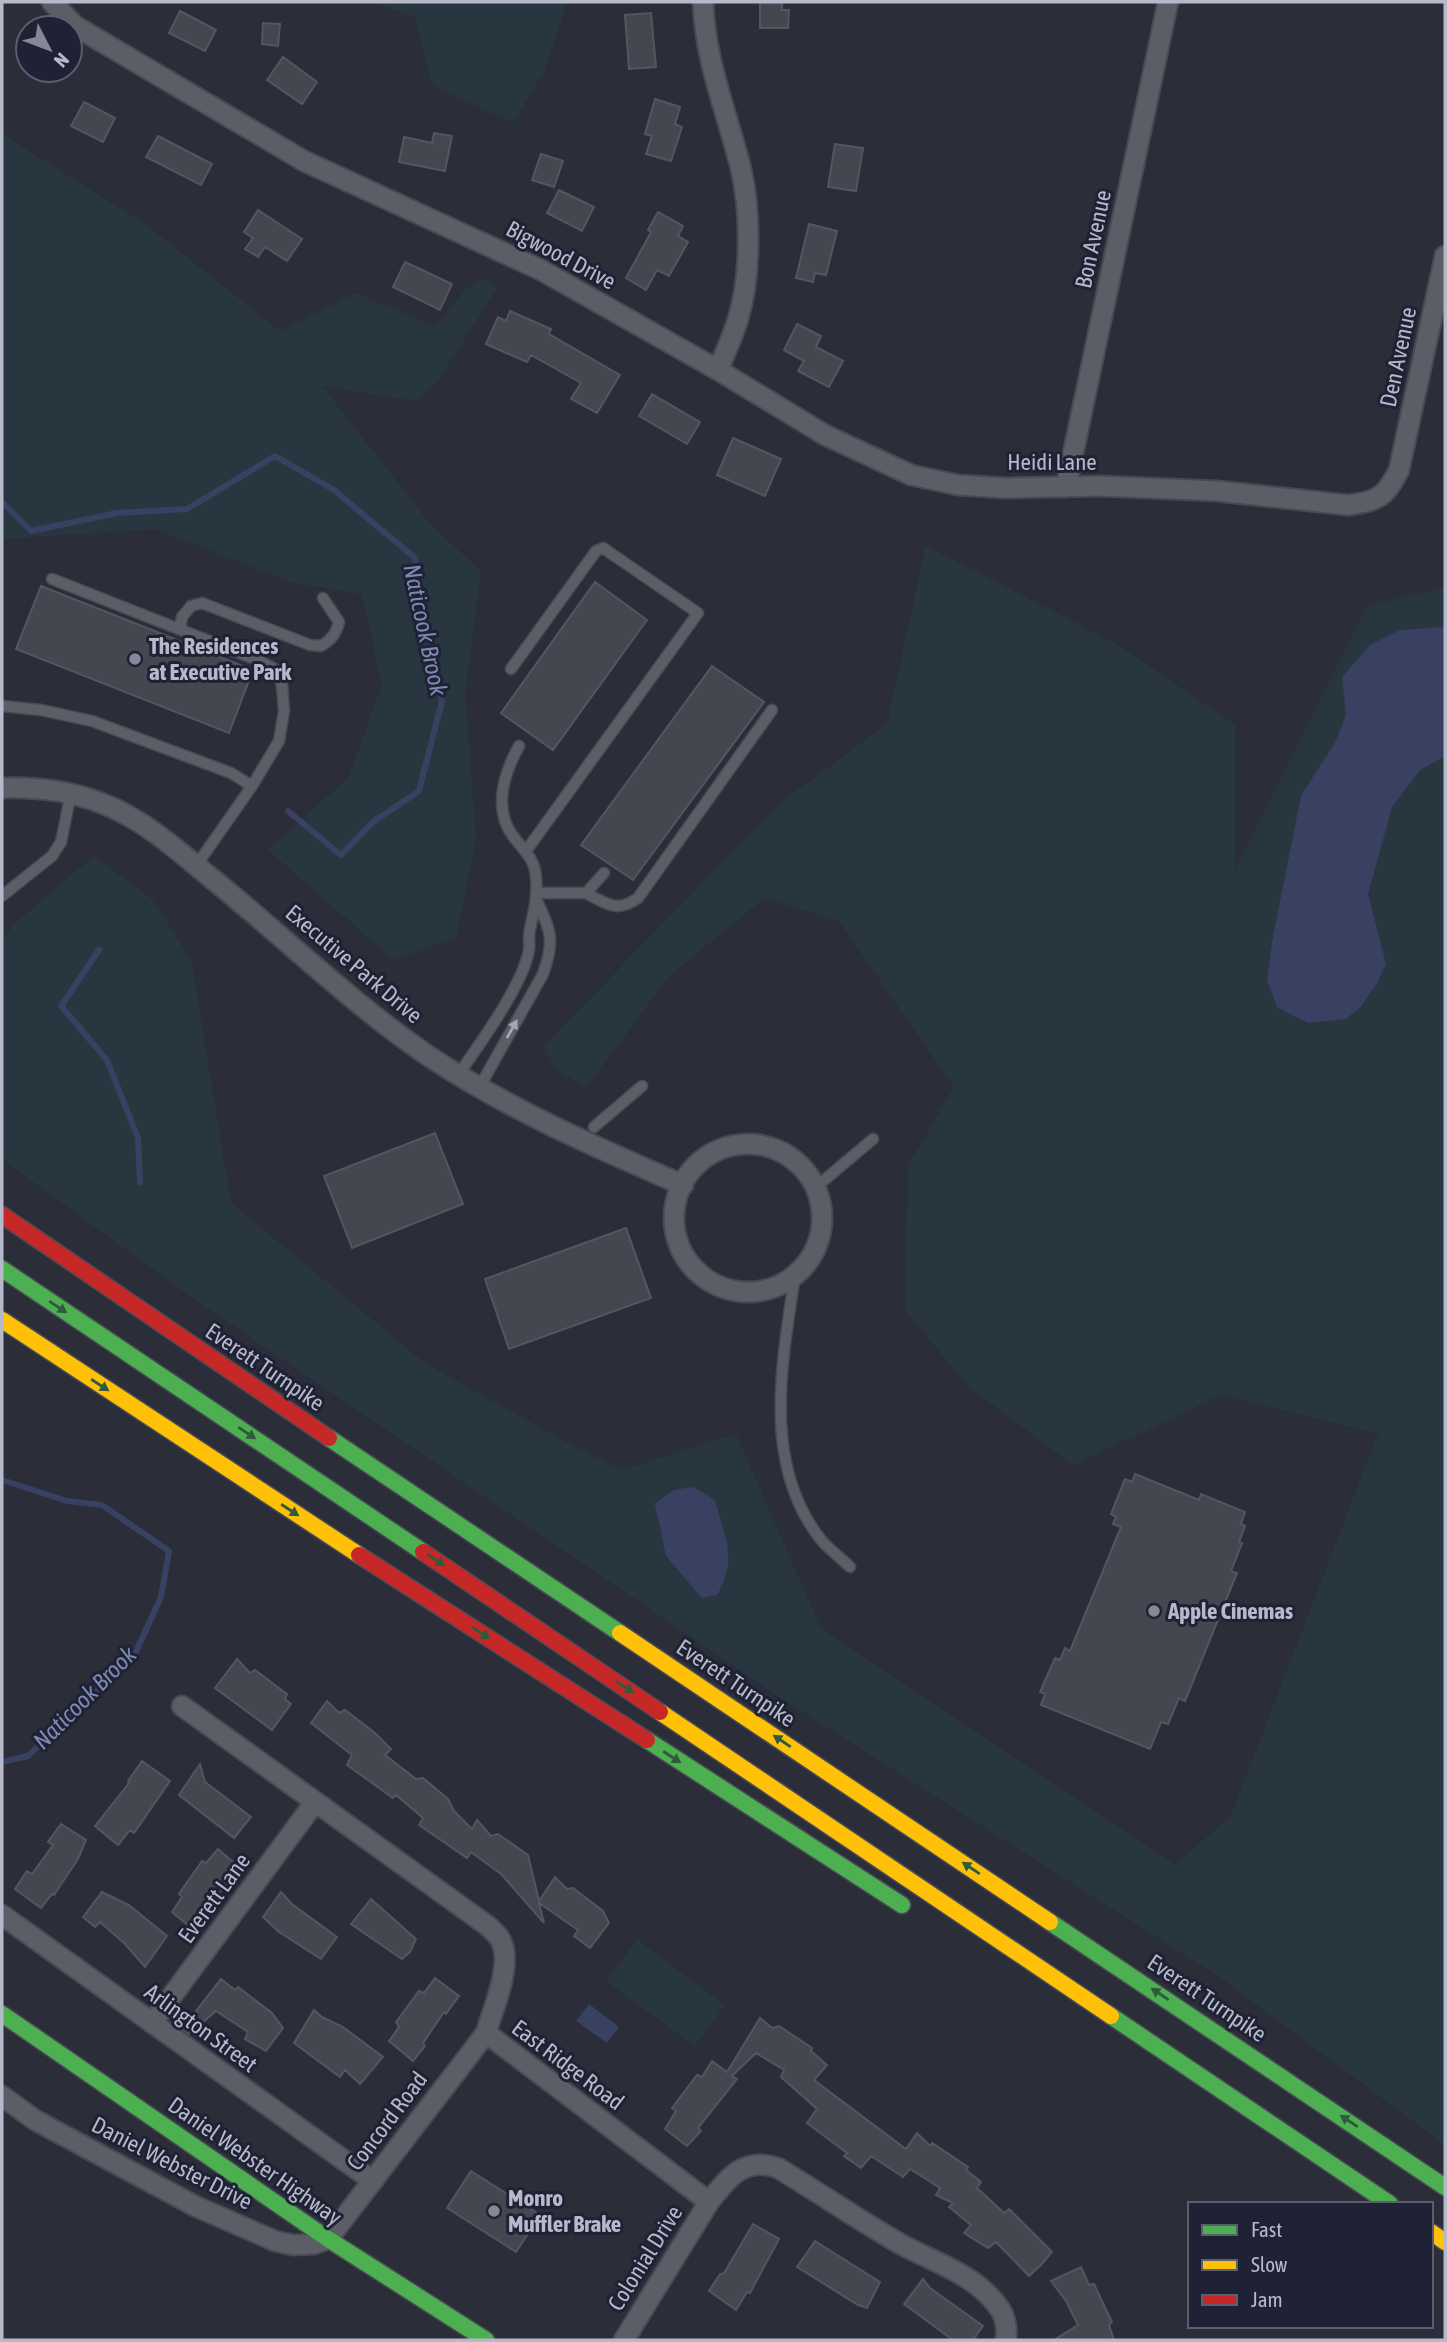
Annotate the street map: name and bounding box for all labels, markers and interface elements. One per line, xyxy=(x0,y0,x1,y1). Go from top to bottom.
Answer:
north arrow xyxy=(14,14,84,84)
text: N xyxy=(50,49,74,72)
street label: Bon Avenue xyxy=(1070,188,1116,290)
street label: Bigwood Drive xyxy=(502,215,620,295)
street label: Den Avenue xyxy=(1375,305,1421,409)
street label: Heidi Lane xyxy=(1007,449,1097,475)
water label: Naticook Brook xyxy=(398,562,453,699)
place label: The Residences at Executive Park xyxy=(149,633,292,685)
marker: The Residences at Executive Park xyxy=(127,651,143,667)
street label: Executive Park Drive xyxy=(281,899,427,1029)
one-way arrow xyxy=(506,1019,518,1038)
one-way arrow xyxy=(49,1300,68,1313)
street label: Everett Turnpike xyxy=(201,1318,329,1416)
one-way arrow xyxy=(90,1378,109,1391)
one-way arrow xyxy=(237,1427,257,1440)
one-way arrow xyxy=(281,1503,299,1517)
one-way arrow xyxy=(427,1553,445,1567)
place label: Apple Cinemas xyxy=(1167,1598,1293,1624)
marker: Apple Cinemas xyxy=(1146,1603,1162,1619)
one-way arrow xyxy=(471,1627,491,1640)
street label: Everett Turnpike xyxy=(672,1634,800,1732)
water label: Naticook Brook xyxy=(28,1640,142,1755)
one-way arrow xyxy=(616,1680,634,1694)
one-way arrow xyxy=(772,1735,791,1748)
one-way arrow xyxy=(662,1750,682,1763)
street label: Everett Lane xyxy=(173,1848,255,1948)
one-way arrow xyxy=(961,1861,980,1874)
street label: Everett Turnpike xyxy=(1143,1949,1271,2047)
street label: Arlington Street xyxy=(140,1979,262,2077)
one-way arrow xyxy=(1150,1988,1169,2001)
street label: East Ridge Road xyxy=(507,2015,629,2115)
street label: Concord Road xyxy=(342,2067,432,2175)
street label: Daniel Webster Highway xyxy=(163,2091,347,2231)
street label: Daniel Webster Drive xyxy=(87,2111,257,2215)
one-way arrow xyxy=(1339,2115,1358,2128)
place label: Monro Muffler Brake xyxy=(508,2185,621,2237)
street label: Colonial Drive xyxy=(602,2201,688,2315)
legend xyxy=(1188,2202,1433,2328)
marker: Monro Muffler Brake xyxy=(486,2203,502,2219)
text: Fast xyxy=(1251,2217,1282,2241)
text: Slow xyxy=(1251,2252,1288,2276)
text: Jam xyxy=(1251,2287,1283,2311)

